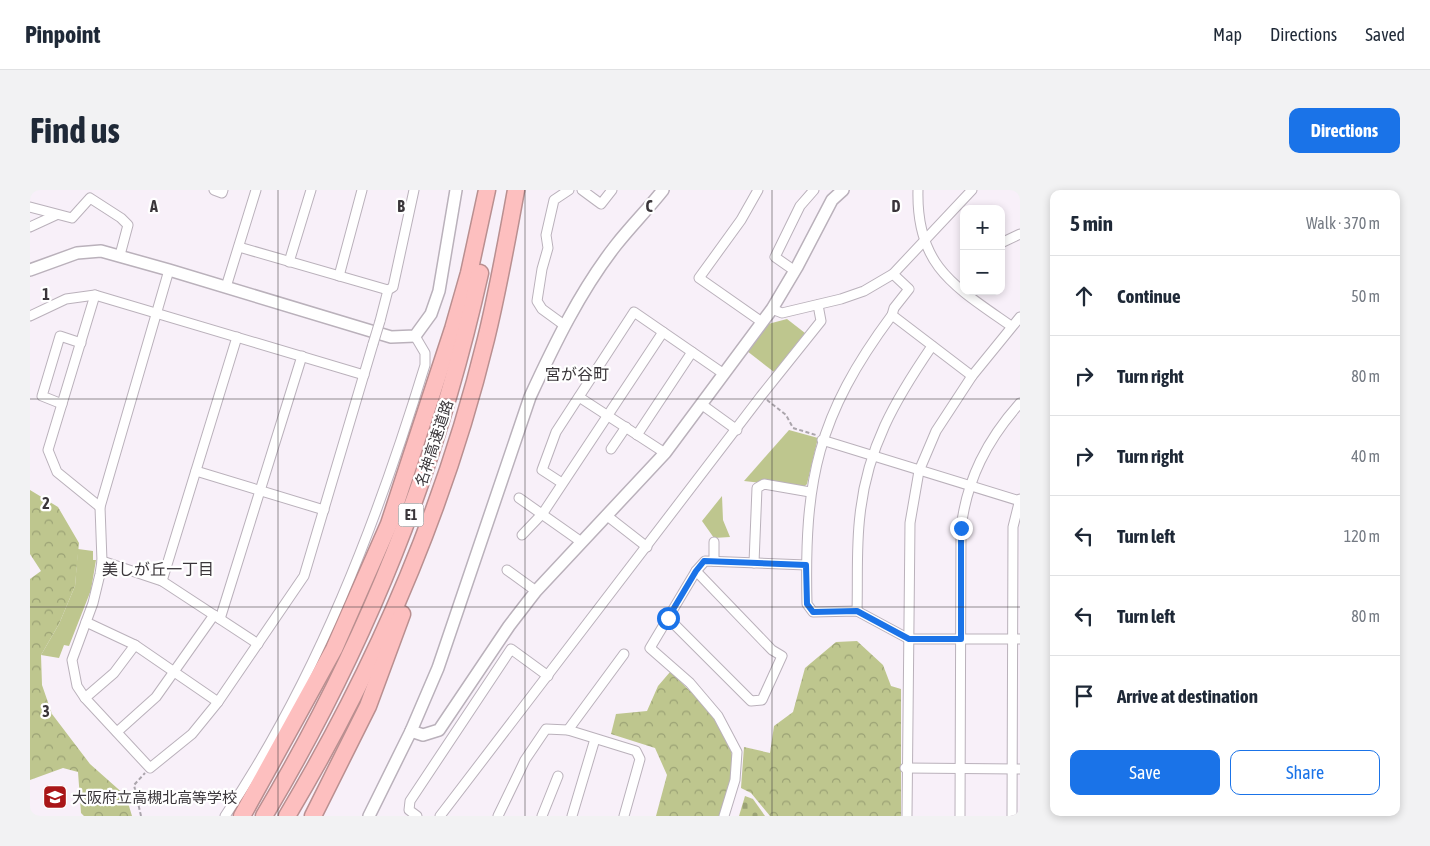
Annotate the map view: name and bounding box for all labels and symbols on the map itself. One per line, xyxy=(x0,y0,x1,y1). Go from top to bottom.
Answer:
text: A xyxy=(149,197,158,215)
text: B xyxy=(397,197,405,215)
text: C xyxy=(645,197,653,215)
text: D xyxy=(892,197,901,215)
text: 1 xyxy=(42,285,50,303)
district label: 宮が谷町 xyxy=(545,365,609,383)
street label: 名神高速道路 xyxy=(412,398,456,488)
text: 2 xyxy=(42,494,50,512)
road number: E1 xyxy=(398,504,424,526)
route end xyxy=(950,517,973,540)
district label: 美しが丘一丁目 xyxy=(102,560,214,578)
route start xyxy=(657,607,680,630)
text: 3 xyxy=(42,702,50,720)
school or university icon: 大阪府立高槻北高等学校 xyxy=(42,784,68,810)
place label: 大阪府立高槻北高等学校 xyxy=(72,789,237,806)

